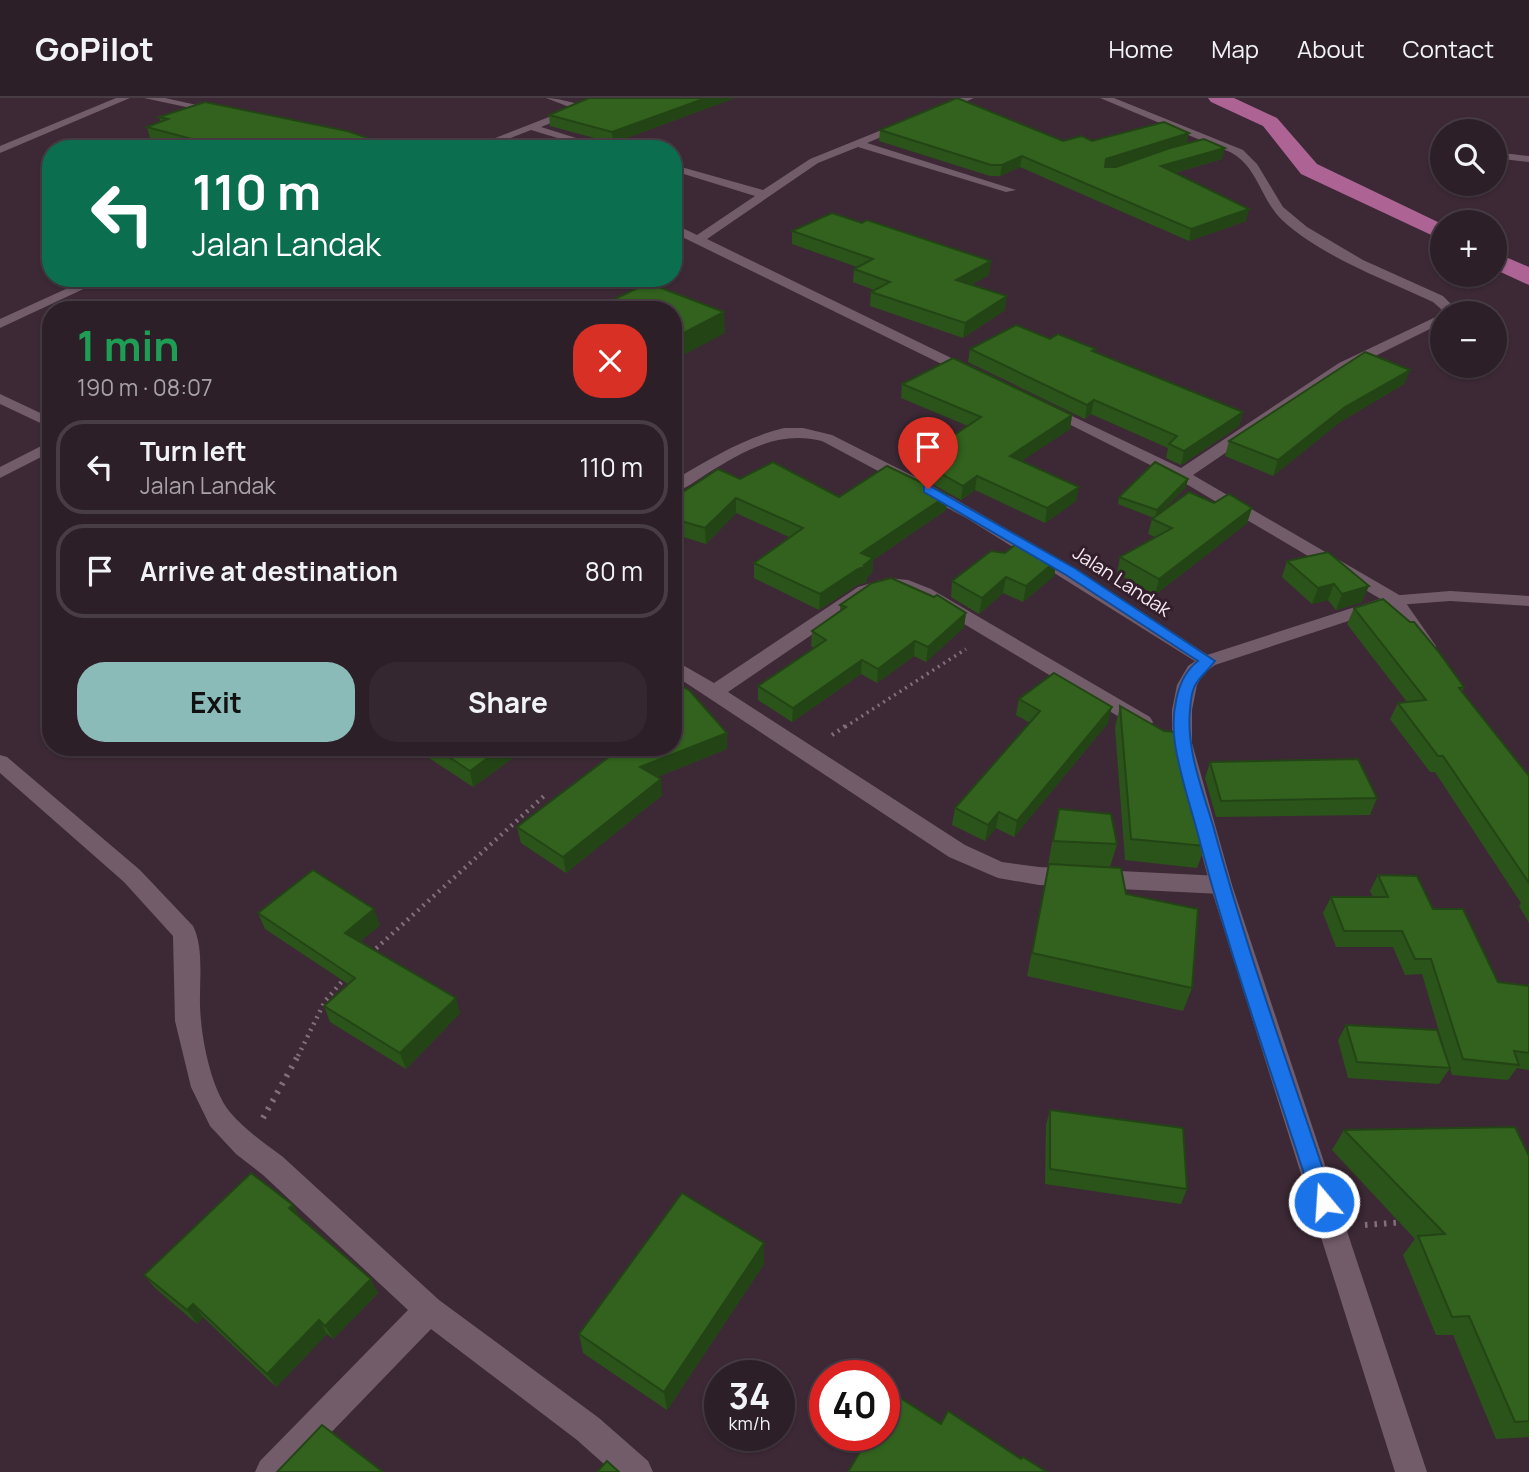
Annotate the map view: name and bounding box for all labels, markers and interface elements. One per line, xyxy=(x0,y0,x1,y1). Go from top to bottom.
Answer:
text: GoPilot xyxy=(35,26,154,71)
text: Home xyxy=(1108,32,1173,65)
text: Map xyxy=(1211,32,1259,65)
text: About xyxy=(1297,32,1365,65)
text: Contact xyxy=(1403,32,1494,65)
map controls xyxy=(1430,119,1507,378)
button: search xyxy=(1430,119,1507,196)
text: 110 m xyxy=(192,158,321,225)
icon: left xyxy=(77,168,168,259)
button: + xyxy=(1430,210,1507,287)
text: Jalan Landak xyxy=(192,222,381,266)
button: − xyxy=(1430,301,1507,378)
text: 1 min xyxy=(77,316,180,374)
button: close xyxy=(573,324,647,398)
text: 190 m · 08:07 xyxy=(77,371,213,403)
pin xyxy=(898,417,958,489)
icon: arrive xyxy=(909,428,947,466)
text: Turn left xyxy=(140,433,247,469)
icon: left xyxy=(81,448,119,486)
text: 110 m xyxy=(580,449,643,485)
text: Jalan Landak xyxy=(140,469,276,501)
street label: Jalan Landak xyxy=(1068,540,1177,623)
icon: arrive xyxy=(81,552,119,590)
text: Arrive at destination xyxy=(140,553,398,589)
text: 80 m xyxy=(585,553,643,589)
button: Exit xyxy=(77,662,355,742)
button: Share xyxy=(369,662,647,742)
position arrow xyxy=(1287,1165,1361,1239)
speed limit sign: 40 xyxy=(809,1360,900,1451)
text: 34 xyxy=(729,1372,770,1420)
text: km/h xyxy=(729,1411,770,1435)

